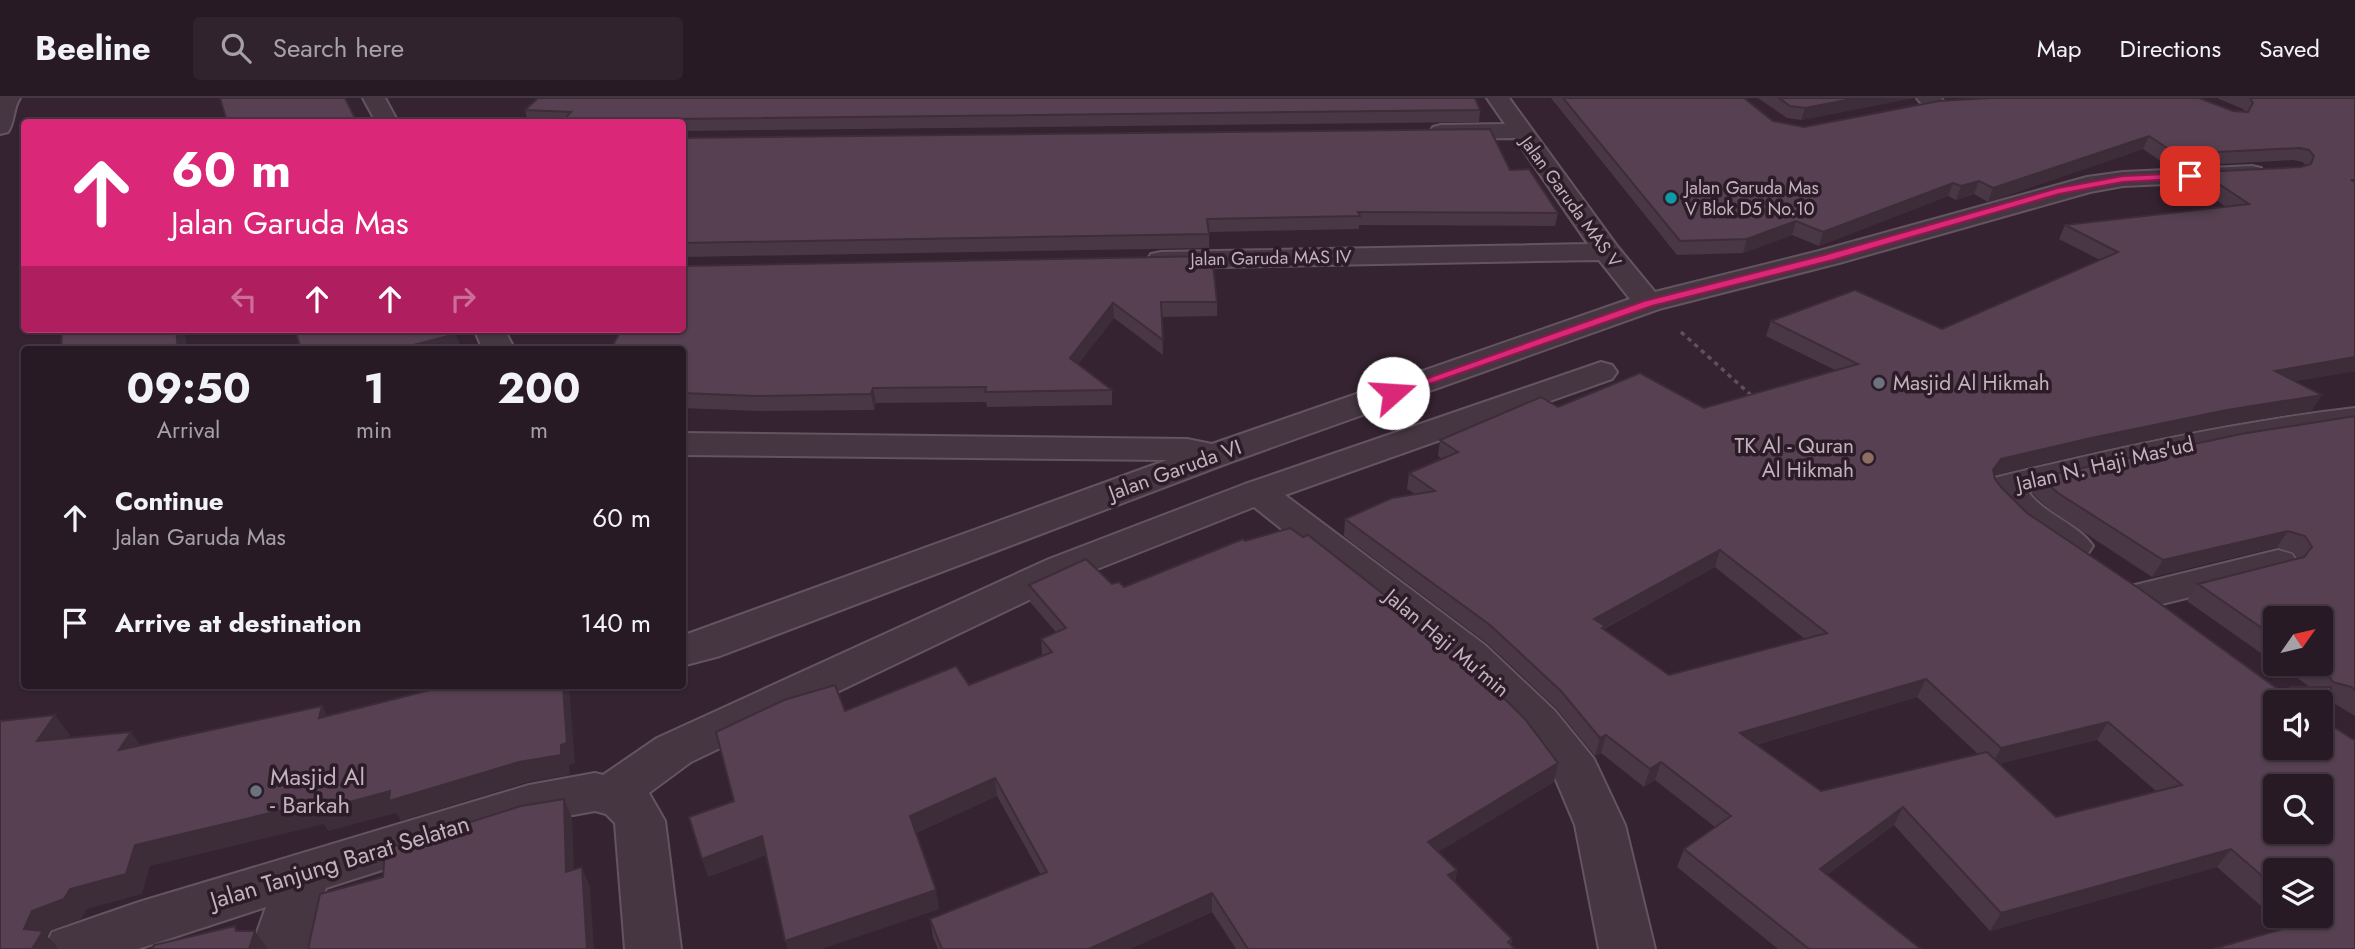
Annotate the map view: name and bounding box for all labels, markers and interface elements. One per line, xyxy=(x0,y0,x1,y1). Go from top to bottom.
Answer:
search box xyxy=(193,17,683,80)
text: Beeline xyxy=(35,25,151,72)
icon: search xyxy=(217,29,255,67)
text: Search here xyxy=(273,29,404,67)
text: Map xyxy=(2037,31,2082,66)
text: Directions xyxy=(2120,31,2221,66)
text: Saved xyxy=(2259,31,2320,66)
street label: Jalan Garuda MAS V xyxy=(1513,129,1628,273)
text: 60 m xyxy=(171,135,291,205)
pin xyxy=(2160,146,2220,206)
icon: ahead xyxy=(56,147,147,238)
icon: arrive xyxy=(2171,157,2209,195)
place label: Jalan Garuda Mas V Blok D5 No.10 xyxy=(1683,175,1819,222)
marker: Jalan Garuda Mas V Blok D5 No.10 xyxy=(1663,190,1679,206)
text: Jalan Garuda Mas xyxy=(171,200,409,246)
street label: Jalan Garuda MAS IV xyxy=(1188,244,1352,272)
icon: left xyxy=(225,280,263,318)
icon: ahead xyxy=(298,280,336,318)
icon: ahead xyxy=(371,280,409,318)
icon: right xyxy=(444,280,482,318)
position arrow xyxy=(1356,356,1430,430)
text: 09:50 xyxy=(126,358,251,419)
text: 1 xyxy=(363,358,385,419)
text: 200 xyxy=(497,358,581,419)
place label: Masjid Al Hikmah xyxy=(1893,368,2050,398)
marker: Masjid Al Hikmah xyxy=(1871,375,1887,391)
text: Arrival xyxy=(157,413,220,447)
text: min xyxy=(356,413,392,447)
text: m xyxy=(530,413,548,447)
street label: Jalan N. Haji Mas'ud xyxy=(2010,429,2197,500)
place label: TK Al - Quran Al Hikmah xyxy=(1734,431,1854,485)
street label: Jalan Garuda VI xyxy=(1102,432,1246,509)
marker: TK Al - Quran Al Hikmah xyxy=(1860,450,1876,466)
text: Continue xyxy=(115,482,224,520)
icon: ahead xyxy=(56,499,94,537)
text: 60 m xyxy=(592,499,651,537)
text: Jalan Garuda Mas xyxy=(115,520,286,554)
street label: Jalan Haji Mu'min xyxy=(1376,580,1516,704)
icon: arrive xyxy=(56,604,94,642)
text: Arrive at destination xyxy=(115,604,362,642)
text: 140 m xyxy=(580,604,651,642)
north arrow xyxy=(2263,606,2333,676)
map controls xyxy=(2263,606,2333,928)
button: sound xyxy=(2263,690,2333,760)
place label: Masjid Al - Barkah xyxy=(270,759,365,822)
button: search xyxy=(2263,774,2333,844)
marker: Masjid Al - Barkah xyxy=(248,783,264,799)
street label: Jalan Tanjung Barat Selatan xyxy=(203,805,474,919)
button: layers xyxy=(2263,858,2333,928)

